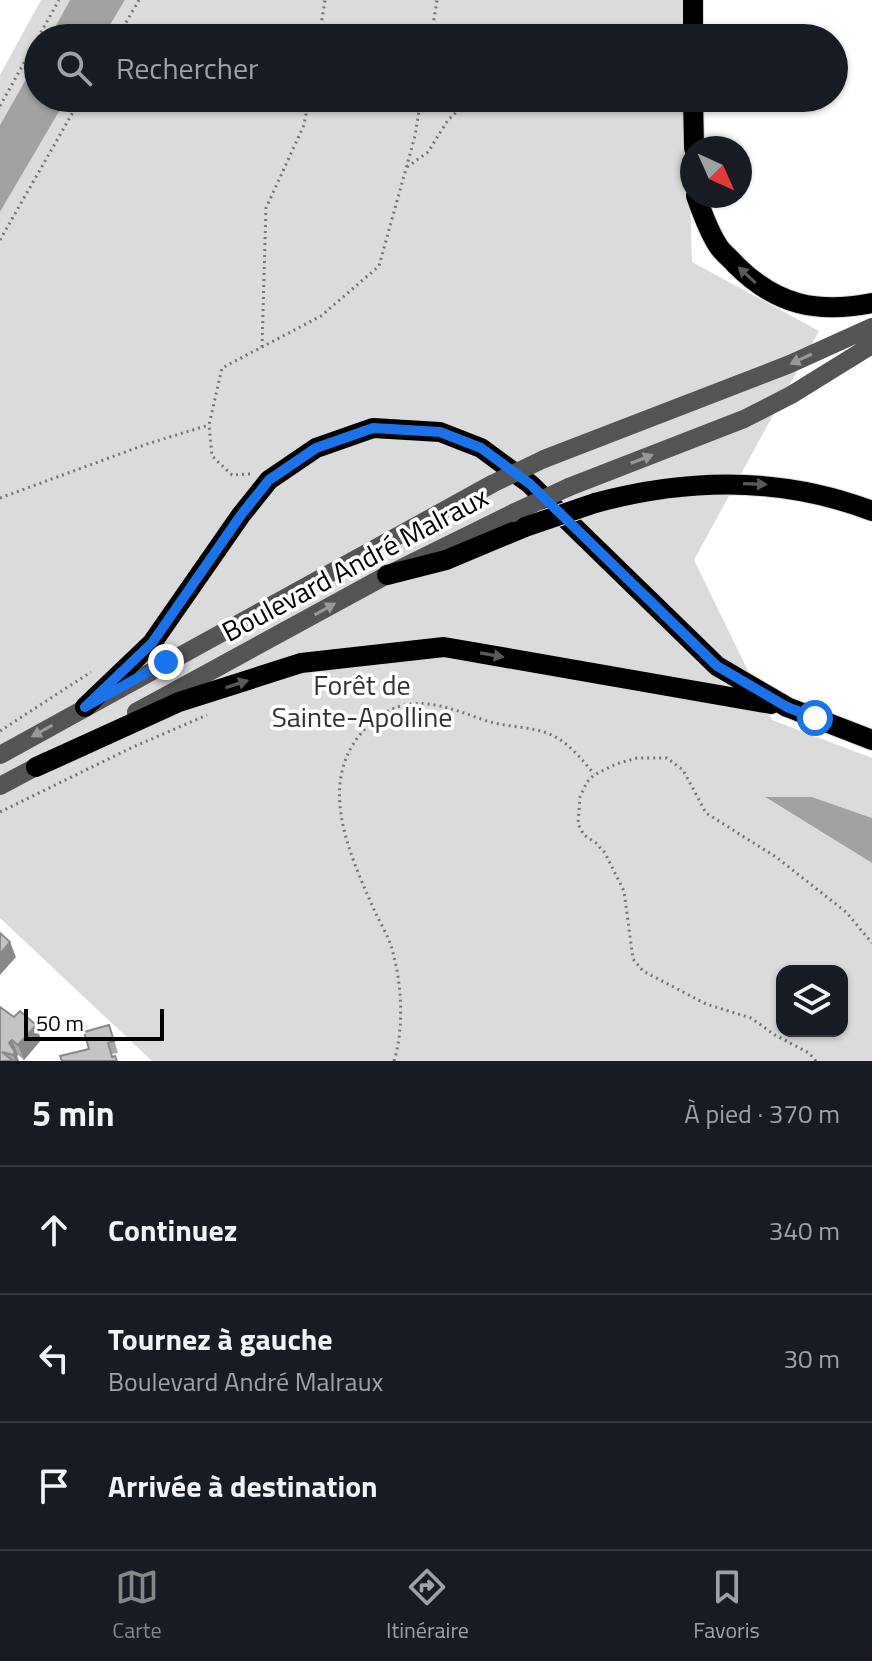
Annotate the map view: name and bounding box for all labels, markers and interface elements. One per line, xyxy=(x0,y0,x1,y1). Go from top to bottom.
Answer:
search box xyxy=(24,24,848,112)
text: Rechercher xyxy=(116,45,259,91)
icon: search xyxy=(52,46,96,90)
north arrow xyxy=(680,136,752,208)
one-way arrow xyxy=(738,266,757,284)
one-way arrow xyxy=(789,352,813,366)
one-way arrow xyxy=(630,452,654,465)
street label: Boulevard André Malraux xyxy=(214,475,496,652)
one-way arrow xyxy=(743,478,768,491)
one-way arrow xyxy=(314,602,336,616)
route end xyxy=(148,644,184,680)
one-way arrow xyxy=(479,650,504,662)
park label: Forêt de Sainte-Apolline xyxy=(272,663,452,738)
one-way arrow xyxy=(225,677,249,690)
route start xyxy=(797,700,833,736)
one-way arrow xyxy=(31,724,53,738)
map controls xyxy=(776,965,848,1037)
button: layers xyxy=(776,965,848,1037)
scale bar xyxy=(24,1005,164,1041)
text: 50 m xyxy=(36,1006,84,1040)
text: 5 min xyxy=(32,1087,115,1139)
text: À pied · 370 m xyxy=(684,1094,840,1133)
text: Continuez xyxy=(108,1207,237,1253)
icon: ahead xyxy=(32,1208,76,1252)
text: 340 m xyxy=(769,1211,840,1250)
text: Tournez à gauche xyxy=(108,1316,333,1362)
icon: left xyxy=(32,1336,76,1380)
text: 30 m xyxy=(783,1339,840,1378)
text: Boulevard André Malraux xyxy=(108,1362,383,1401)
text: Arrivée à destination xyxy=(108,1463,378,1509)
icon: arrive xyxy=(32,1464,76,1508)
tab: Carte xyxy=(112,1565,162,1647)
tab: Itinéraire xyxy=(386,1565,469,1647)
tab: Favoris xyxy=(693,1565,760,1647)

